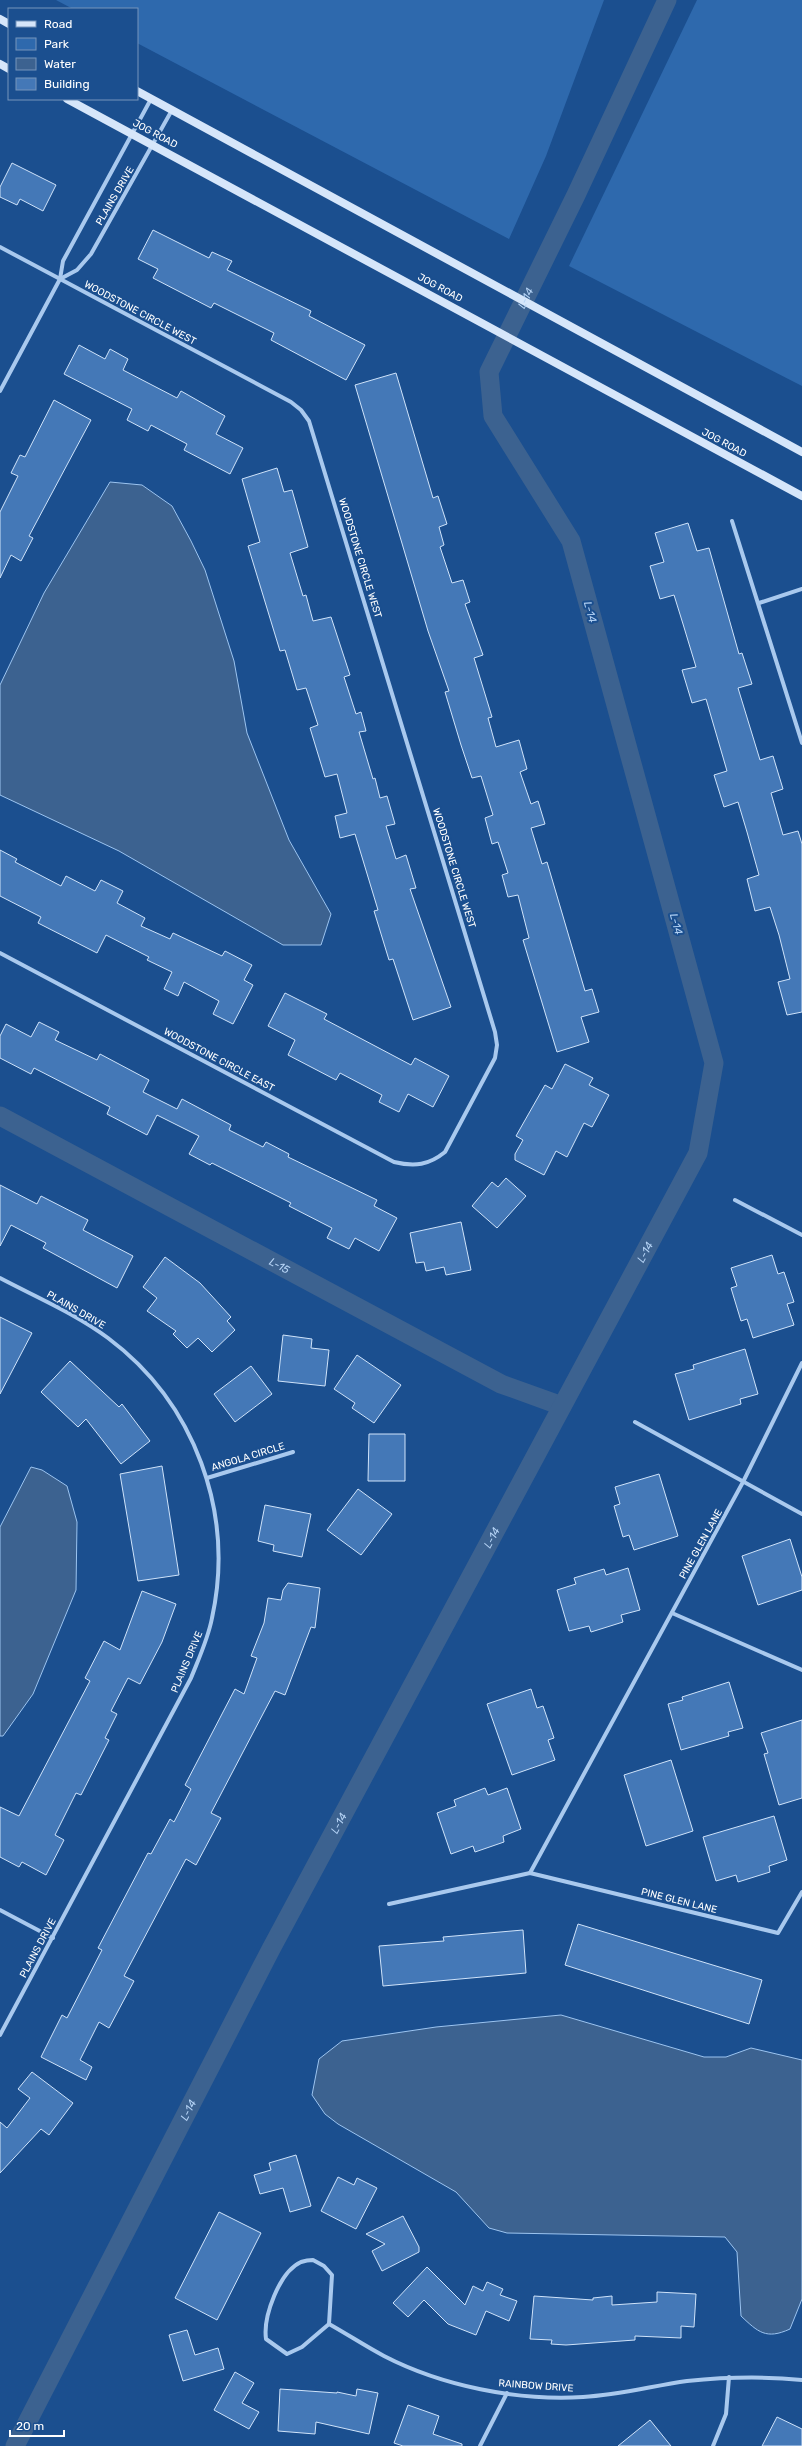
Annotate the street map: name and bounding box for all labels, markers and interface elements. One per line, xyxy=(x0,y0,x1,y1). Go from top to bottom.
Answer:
legend xyxy=(8,8,138,100)
text: Road xyxy=(44,17,72,31)
text: Park xyxy=(44,37,70,51)
text: Water xyxy=(44,57,76,71)
text: Building xyxy=(44,77,90,91)
street label: JOG ROAD xyxy=(130,117,180,151)
street label: PLAINS DRIVE xyxy=(93,164,137,228)
street label: JOG ROAD xyxy=(415,271,465,305)
street label: WOODSTONE CIRCLE WEST xyxy=(82,278,198,348)
water label: L-14 xyxy=(515,285,536,311)
street label: JOG ROAD xyxy=(699,426,749,460)
street label: WOODSTONE CIRCLE WEST xyxy=(336,497,384,620)
water label: L-14 xyxy=(581,600,599,624)
street label: WOODSTONE CIRCLE WEST xyxy=(430,807,478,930)
water label: L-14 xyxy=(667,912,685,936)
street label: WOODSTONE CIRCLE EAST xyxy=(162,1026,277,1094)
water label: L-14 xyxy=(634,1239,656,1265)
water label: L-15 xyxy=(267,1255,292,1277)
street label: PLAINS DRIVE xyxy=(44,1288,108,1332)
street label: ANGOLA CIRCLE xyxy=(210,1440,286,1474)
street label: PINE GLEN LANE xyxy=(677,1507,725,1581)
water label: L-14 xyxy=(481,1525,503,1550)
street label: PLAINS DRIVE xyxy=(169,1629,205,1695)
water label: L-14 xyxy=(328,1810,349,1836)
street label: PINE GLEN LANE xyxy=(640,1886,718,1916)
street label: PLAINS DRIVE xyxy=(17,1916,59,1980)
water label: L-14 xyxy=(177,2097,199,2123)
street label: RAINBOW DRIVE xyxy=(498,2377,574,2395)
scale bar xyxy=(10,2412,64,2438)
text: 20 m xyxy=(16,2419,44,2433)

